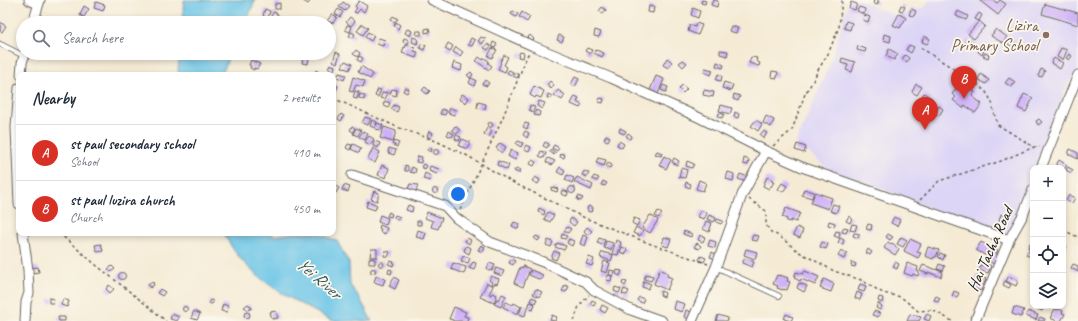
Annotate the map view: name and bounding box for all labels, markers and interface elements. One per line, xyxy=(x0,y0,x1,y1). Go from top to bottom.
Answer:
place label: Lizira Primary School xyxy=(951,15,1041,56)
search box xyxy=(16,16,336,60)
icon: search xyxy=(30,27,52,49)
text: Search here xyxy=(62,29,123,48)
marker: Lizira Primary School xyxy=(1041,30,1051,40)
pin: B xyxy=(951,66,977,99)
text: Nearby xyxy=(32,88,75,109)
text: 2 results xyxy=(282,90,320,106)
pin: A xyxy=(912,97,938,130)
text: st paul secondary school xyxy=(70,135,194,154)
text: A xyxy=(42,145,48,161)
text: 410 m xyxy=(292,145,320,161)
text: School xyxy=(70,154,98,170)
map controls xyxy=(1030,165,1066,309)
button: + xyxy=(1030,165,1066,201)
your location xyxy=(448,184,468,204)
text: st paul luzira church xyxy=(70,191,175,210)
text: B xyxy=(42,201,48,217)
text: 450 m xyxy=(292,201,320,217)
street label: Hai Tacha Road xyxy=(962,201,1019,295)
button: − xyxy=(1030,201,1066,237)
text: Church xyxy=(70,210,103,226)
button: locate xyxy=(1030,237,1066,273)
water label: Yei River xyxy=(292,253,348,305)
button: layers xyxy=(1030,273,1066,309)

